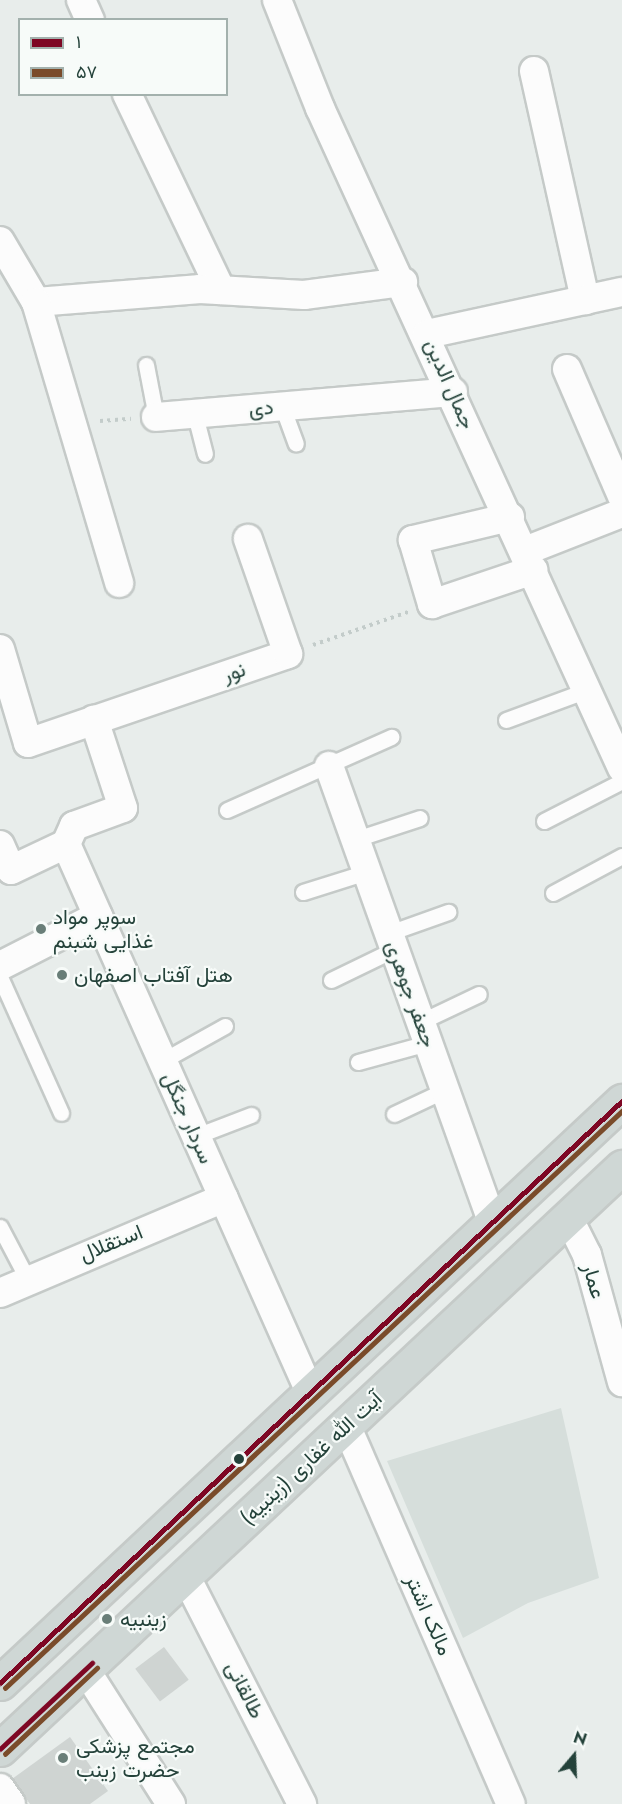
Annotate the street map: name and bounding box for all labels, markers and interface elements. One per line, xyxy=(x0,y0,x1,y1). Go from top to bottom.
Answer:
legend xyxy=(18,18,228,96)
text: ۱ xyxy=(76,29,81,55)
text: ۵۷ xyxy=(76,59,97,85)
street label: جمال الدین xyxy=(419,335,481,433)
street label: دی xyxy=(247,394,275,422)
street label: نور xyxy=(219,656,249,688)
place label: سوپر مواد غذایی شبنم xyxy=(53,904,154,954)
marker: سوپر مواد غذایی شبنم xyxy=(34,922,48,936)
street label: جعفر جوهری xyxy=(380,937,442,1051)
place label: هتل آفتاب اصفهان xyxy=(74,962,233,988)
marker: هتل آفتاب اصفهان xyxy=(55,968,69,982)
street label: سردار جنگل xyxy=(157,1068,219,1168)
street label: استقلال xyxy=(76,1219,146,1267)
street label: عمار xyxy=(577,1260,611,1302)
street label: آیت الله غفاری (زینبیه) xyxy=(235,1386,387,1530)
unlabelled marker xyxy=(233,1453,245,1465)
street label: مالک اشتر xyxy=(400,1571,458,1659)
place label: زینبیه xyxy=(120,1606,167,1632)
marker: زینبیه xyxy=(98,1610,116,1628)
street label: طالقانی xyxy=(220,1657,270,1723)
north arrow xyxy=(544,1726,604,1786)
text: N xyxy=(570,1726,590,1751)
place label: مجتمع پزشکی حضرت زینب xyxy=(76,1733,195,1783)
marker: مجتمع پزشکی حضرت زینب xyxy=(54,1749,72,1767)

